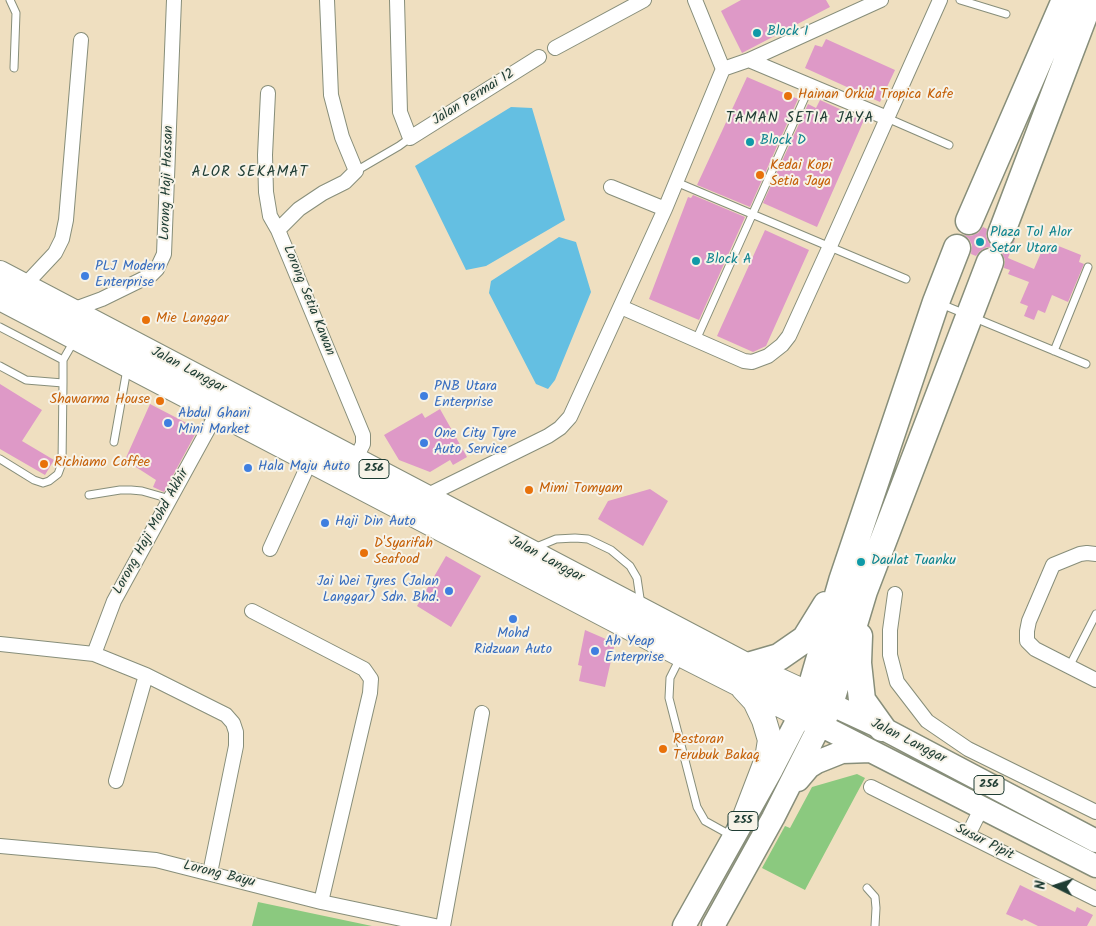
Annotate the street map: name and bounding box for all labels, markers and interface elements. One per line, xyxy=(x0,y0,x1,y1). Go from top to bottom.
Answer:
place label: Block I xyxy=(767,25,808,41)
marker: Block I xyxy=(751,27,763,39)
street label: Jalan Permai 12 xyxy=(430,66,518,130)
place label: Hainan Orkid Tropica Kafe xyxy=(798,88,953,104)
marker: Hainan Orkid Tropica Kafe xyxy=(782,90,794,102)
district label: TAMAN SETIA JAYA xyxy=(724,110,876,128)
street label: Lorong Haji Hassan xyxy=(158,125,178,241)
place label: Block D xyxy=(760,134,806,150)
marker: Block D xyxy=(744,136,756,148)
place label: Kedai Kopi Setia Jaya xyxy=(770,159,832,192)
district label: ALOR SEKAMAT xyxy=(190,164,310,182)
marker: Kedai Kopi Setia Jaya xyxy=(754,169,766,181)
place label: Plaza Tol Alor Setar Utara xyxy=(990,226,1072,258)
marker: Plaza Tol Alor Setar Utara xyxy=(974,236,986,248)
street label: Lorong Setia Kawan xyxy=(278,243,338,359)
place label: Block A xyxy=(706,253,752,269)
marker: Block A xyxy=(690,255,702,267)
place label: PLJ Modern Enterprise xyxy=(95,260,165,292)
marker: PLJ Modern Enterprise xyxy=(79,270,91,282)
place label: Mie Langgar xyxy=(156,312,228,328)
marker: Mie Langgar xyxy=(140,314,152,326)
street label: Jalan Langgar xyxy=(148,344,228,398)
place label: PNB Utara Enterprise xyxy=(434,380,497,412)
marker: PNB Utara Enterprise xyxy=(418,390,430,402)
place label: Shawarma House xyxy=(50,393,150,409)
marker: Shawarma House xyxy=(154,395,166,407)
place label: Abdul Ghani Mini Market xyxy=(178,407,250,440)
marker: Abdul Ghani Mini Market xyxy=(162,417,174,429)
place label: One City Tyre Auto Service xyxy=(434,427,516,460)
marker: One City Tyre Auto Service xyxy=(418,437,430,449)
place label: Richiamo Coffee xyxy=(54,456,150,472)
marker: Richiamo Coffee xyxy=(38,458,50,470)
road number: 256 xyxy=(359,459,389,478)
place label: Hala Maju Auto xyxy=(258,460,350,476)
marker: Hala Maju Auto xyxy=(242,462,254,474)
street label: Lorong Haji Mohd Akhir xyxy=(110,466,194,598)
place label: Mimi Tomyam xyxy=(539,482,623,498)
marker: Mimi Tomyam xyxy=(523,484,535,496)
place label: Haji Din Auto xyxy=(335,515,416,531)
marker: Haji Din Auto xyxy=(319,517,331,529)
street label: Jalan Langgar xyxy=(506,533,586,587)
place label: D'Syarifah Seafood xyxy=(374,537,433,570)
marker: D'Syarifah Seafood xyxy=(358,547,370,559)
place label: Daulat Tuanku xyxy=(871,554,956,570)
marker: Daulat Tuanku xyxy=(855,556,867,568)
place label: Jai Wei Tyres (Jalan Langgar) Sdn. Bhd. xyxy=(317,575,439,608)
marker: Jai Wei Tyres (Jalan Langgar) Sdn. Bhd. xyxy=(443,585,455,597)
marker: Mohd Ridzuan Auto xyxy=(507,613,519,625)
place label: Mohd Ridzuan Auto xyxy=(474,627,552,660)
place label: Ah Yeap Enterprise xyxy=(605,635,664,668)
marker: Ah Yeap Enterprise xyxy=(589,645,601,657)
street label: Jalan Langgar xyxy=(867,716,949,768)
place label: Restoran Terubuk Bakaq xyxy=(673,733,760,766)
marker: Restoran Terubuk Bakaq xyxy=(657,743,669,755)
road number: 256 xyxy=(974,776,1004,794)
road number: 255 xyxy=(728,811,758,830)
street label: Susur Pipit xyxy=(952,821,1016,865)
street label: Lorong Bayu xyxy=(181,858,257,892)
north arrow xyxy=(1031,861,1081,911)
text: N xyxy=(1030,880,1052,890)

